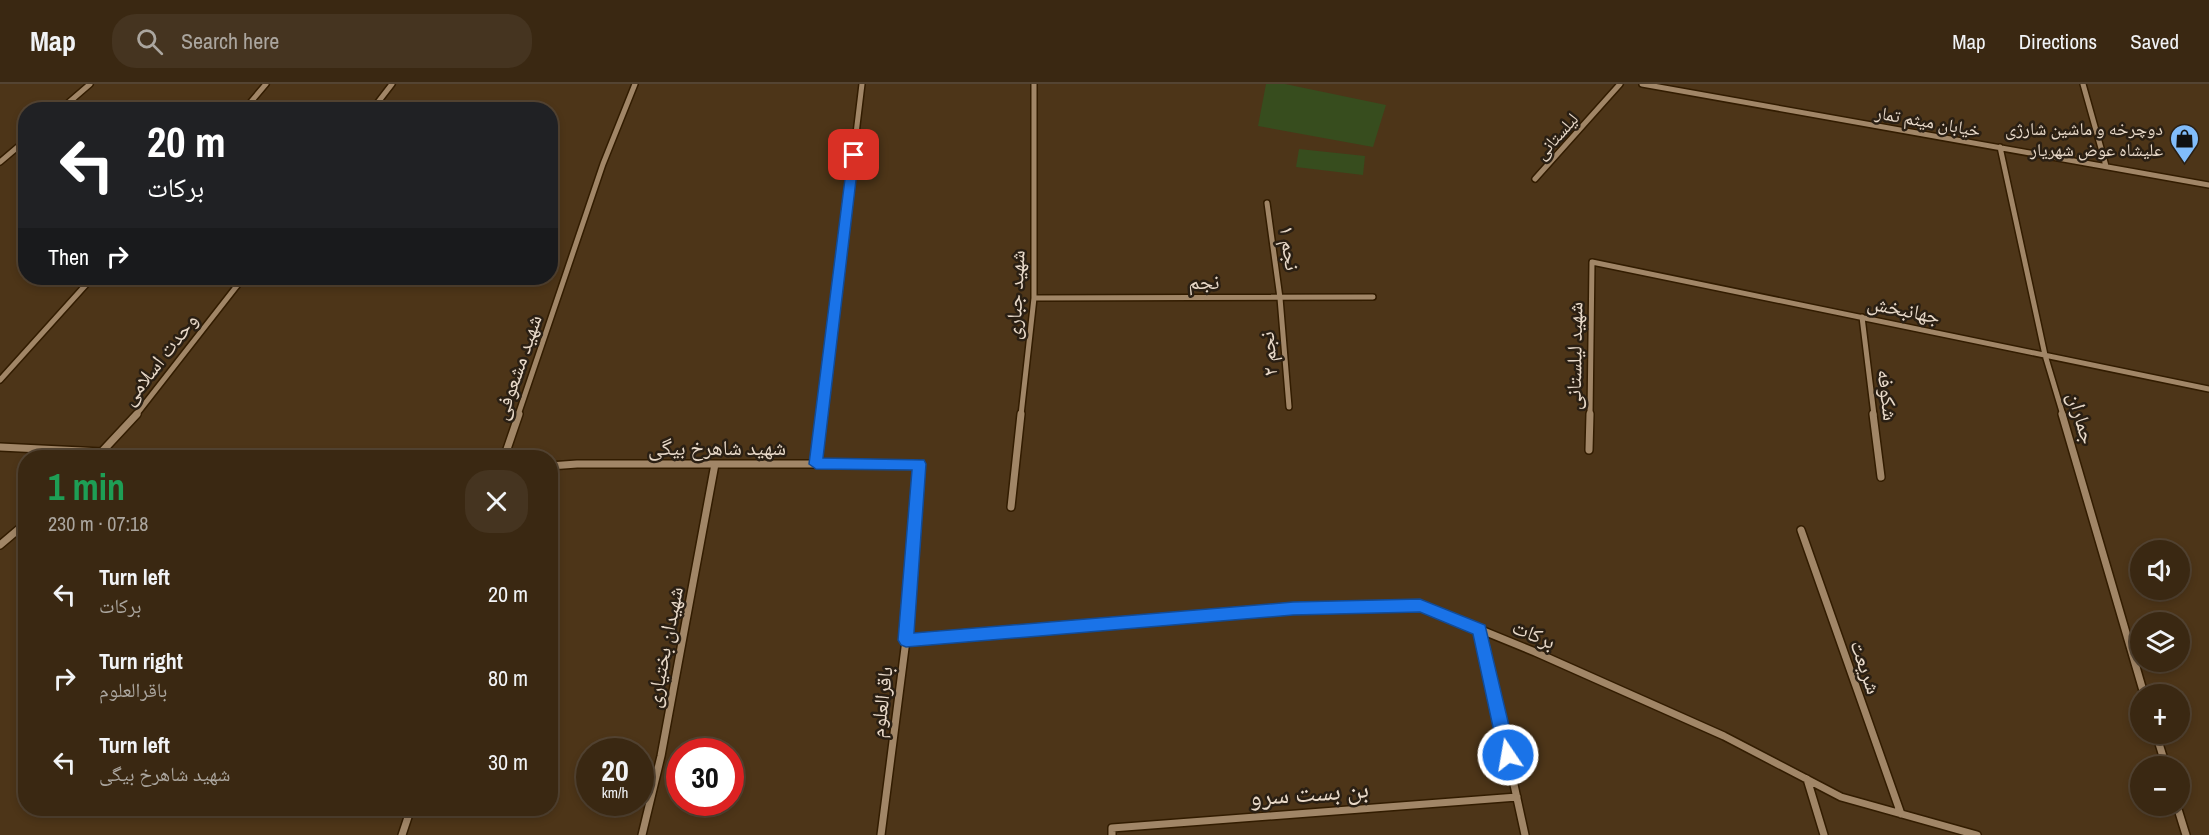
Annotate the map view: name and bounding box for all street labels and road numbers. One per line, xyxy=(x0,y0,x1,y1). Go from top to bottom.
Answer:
street label: خیابان میثم تمار xyxy=(1872,99,1983,143)
street label: لیلستانی xyxy=(1528,107,1584,165)
street label: نجم ۱ xyxy=(1273,224,1307,272)
street label: شهید جباری xyxy=(998,249,1032,341)
street label: نجم xyxy=(1189,267,1219,296)
street label: جهانبخش xyxy=(1865,287,1943,331)
street label: شهید لیلستانی xyxy=(1559,302,1589,410)
street label: وحدت اسلامی xyxy=(114,307,204,411)
street label: شهید مشعوفی xyxy=(485,311,549,423)
street label: نجم ۲ xyxy=(1252,330,1284,378)
street label: شکوفه xyxy=(1870,368,1906,422)
street label: جماران xyxy=(2061,389,2103,447)
street label: شهید شاهرخ بیگی xyxy=(648,433,786,462)
street label: شهیدان بختیاری xyxy=(638,584,690,710)
street label: برکات xyxy=(1508,612,1560,656)
street label: شریعت xyxy=(1843,636,1889,698)
street label: باقرالعلوم xyxy=(862,665,900,739)
street label: بن بست سرو xyxy=(1248,770,1370,814)

